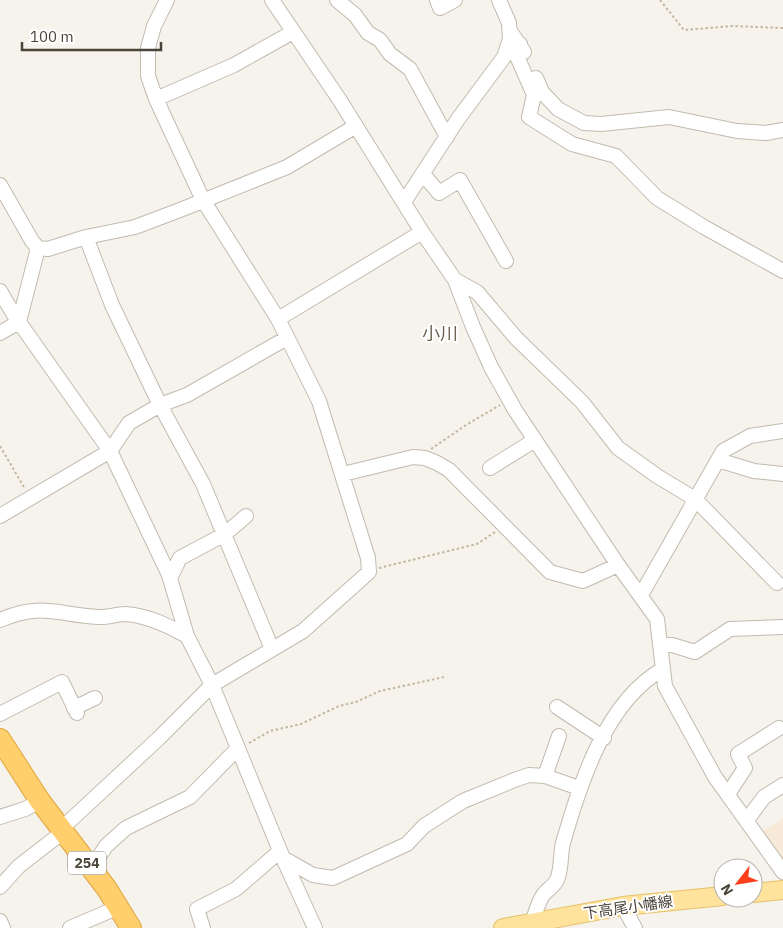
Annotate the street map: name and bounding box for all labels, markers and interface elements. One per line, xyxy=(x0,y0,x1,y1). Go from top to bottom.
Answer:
scale bar xyxy=(22,20,161,52)
text: 100 m xyxy=(30,27,74,46)
district label: 小川 xyxy=(422,322,458,345)
road number: 254 xyxy=(68,851,106,874)
north arrow xyxy=(713,858,763,908)
text: N xyxy=(717,881,737,899)
street label: 下高尾小幡線 xyxy=(582,891,674,923)

